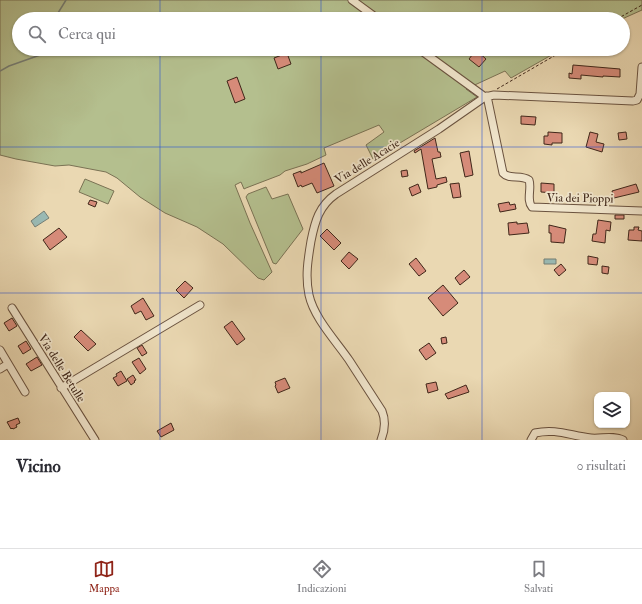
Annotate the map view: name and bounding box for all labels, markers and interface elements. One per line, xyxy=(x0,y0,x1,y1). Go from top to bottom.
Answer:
search box xyxy=(12,12,630,56)
icon: search xyxy=(26,23,48,45)
text: Cerca qui xyxy=(58,25,116,44)
street label: Via delle Acacie xyxy=(332,135,403,187)
street label: Via dei Pioppi xyxy=(546,190,614,207)
street label: Via delle Betulle xyxy=(35,331,89,405)
map controls xyxy=(594,392,630,428)
button: layers xyxy=(594,392,630,428)
text: Vicino xyxy=(16,456,61,477)
text: 0 risultati xyxy=(577,458,626,474)
tab: Mappa xyxy=(89,558,120,595)
tab: Indicazioni xyxy=(297,558,347,595)
tab: Salvati xyxy=(524,558,553,595)

